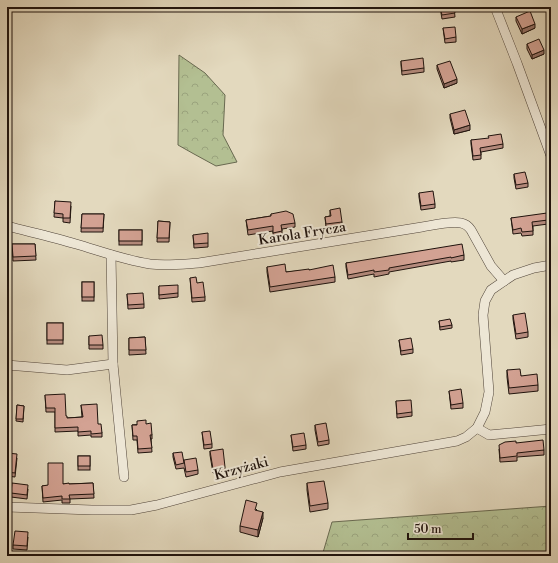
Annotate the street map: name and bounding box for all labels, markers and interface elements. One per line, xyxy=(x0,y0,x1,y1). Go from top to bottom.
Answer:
street label: Karola Frycza xyxy=(257,218,348,250)
street label: Krzyżaki xyxy=(212,453,271,485)
scale bar xyxy=(408,515,473,541)
text: 50 m xyxy=(414,522,442,537)

